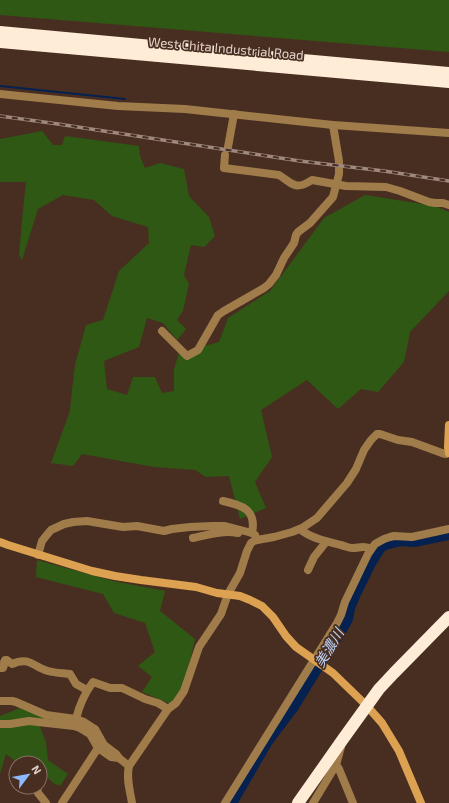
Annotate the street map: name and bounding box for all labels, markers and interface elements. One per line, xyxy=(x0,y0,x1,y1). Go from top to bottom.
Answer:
street label: West Chita Industrial Road xyxy=(148,33,304,63)
water label: 美濃川 xyxy=(310,624,348,670)
north arrow xyxy=(8,755,48,795)
text: N xyxy=(29,763,45,776)

